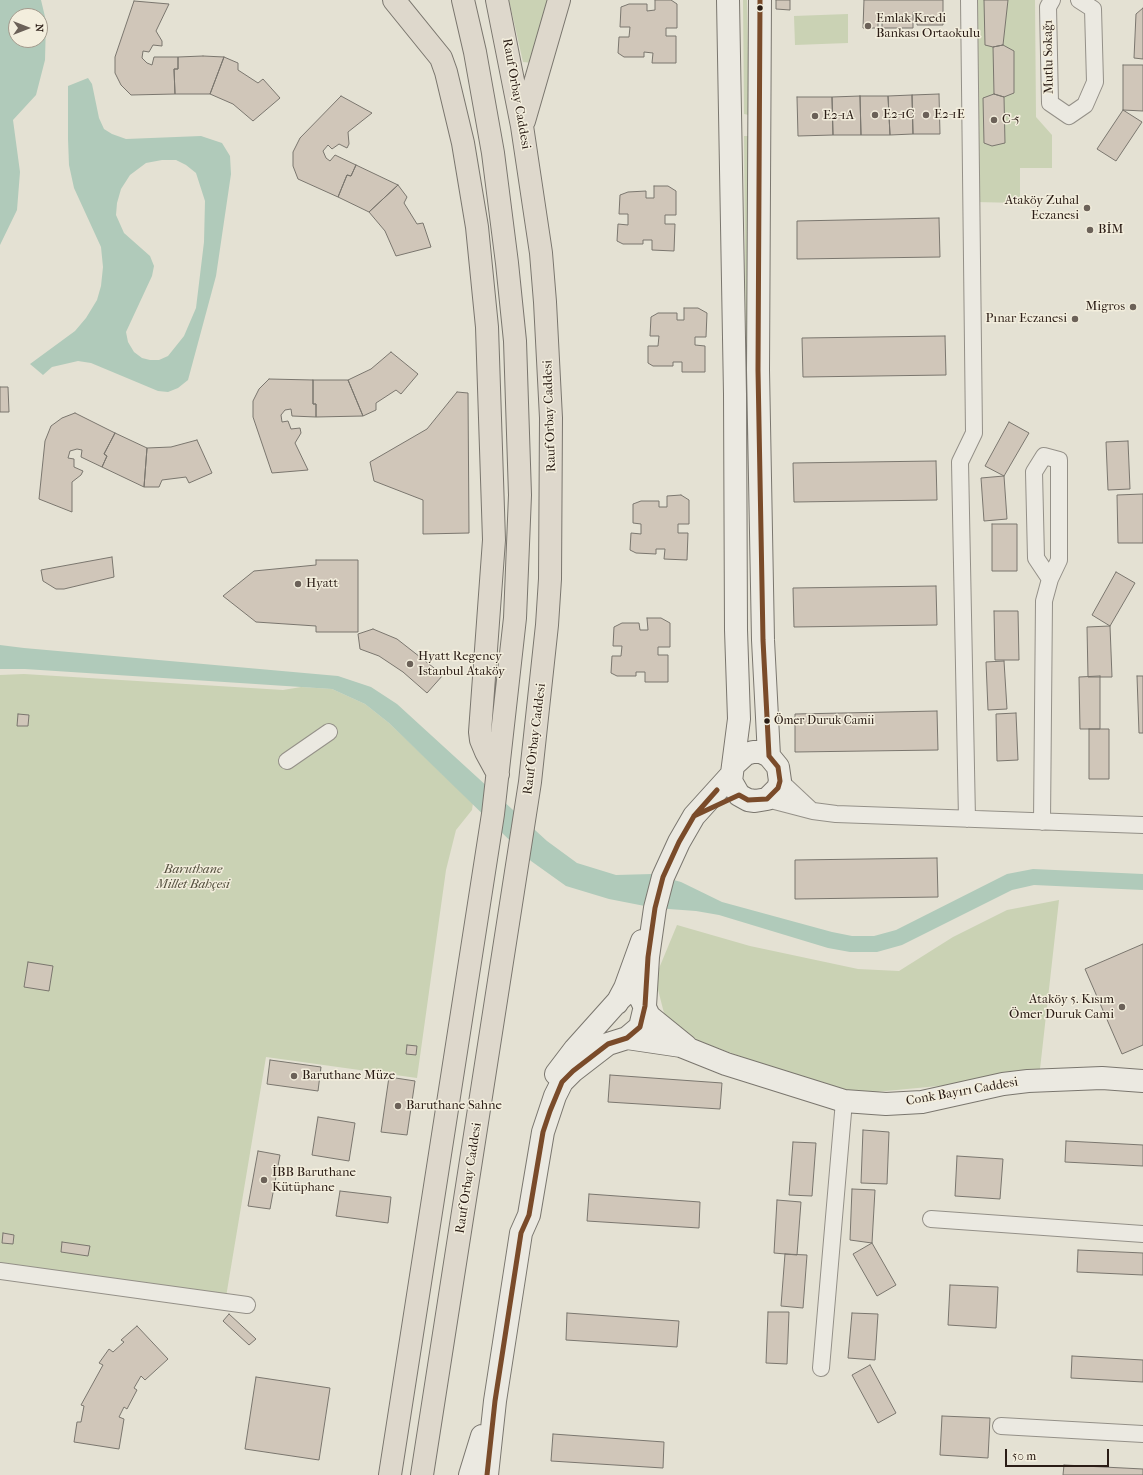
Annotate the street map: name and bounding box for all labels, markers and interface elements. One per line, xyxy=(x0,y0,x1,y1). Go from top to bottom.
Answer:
unlabelled marker xyxy=(755,3,765,13)
north arrow xyxy=(8,8,48,48)
place label: Emlak Kredi Bankası Ortaokulu xyxy=(876,11,980,42)
street label: Mutlu Sokağı xyxy=(1041,20,1057,94)
marker: Emlak Kredi Bankası Ortaokulu xyxy=(863,21,873,31)
text: N xyxy=(33,24,46,32)
street label: Rauf Orbay Caddesi xyxy=(499,37,533,151)
place label: E2-1C xyxy=(883,107,914,123)
place label: E2-1E xyxy=(934,107,965,123)
place label: E2-1A xyxy=(823,108,854,124)
marker: E2-1C xyxy=(870,110,880,120)
marker: E2-1E xyxy=(921,110,931,120)
marker: E2-1A xyxy=(810,111,820,121)
place label: C-5 xyxy=(1002,112,1020,128)
marker: C-5 xyxy=(989,115,999,125)
place label: Ataköy Zuhal Eczanesi xyxy=(1005,193,1079,224)
marker: Ataköy Zuhal Eczanesi xyxy=(1082,203,1092,213)
place label: BİM xyxy=(1098,222,1123,238)
marker: BİM xyxy=(1085,225,1095,235)
place label: Migros xyxy=(1085,299,1125,315)
marker: Migros xyxy=(1128,302,1138,312)
place label: Pınar Eczanesi xyxy=(985,311,1067,327)
marker: Pınar Eczanesi xyxy=(1070,314,1080,324)
street label: Rauf Orbay Caddesi xyxy=(540,360,560,472)
place label: Hyatt xyxy=(306,576,338,592)
marker: Hyatt xyxy=(293,579,303,589)
place label: Hyatt Regency Istanbul Ataköy xyxy=(418,649,505,680)
marker: Hyatt Regency Istanbul Ataköy xyxy=(405,659,415,669)
street label: Rauf Orbay Caddesi xyxy=(520,682,550,796)
place label: Ömer Duruk Camii xyxy=(774,714,874,728)
marker: Ömer Duruk Camii xyxy=(762,716,772,726)
park label: Baruthane Millet Bahçesi xyxy=(156,862,230,893)
place label: Ataköy 5. Kısım Ömer Duruk Cami xyxy=(1009,992,1114,1023)
marker: Ataköy 5. Kısım Ömer Duruk Cami xyxy=(1117,1002,1127,1012)
place label: Baruthane Müze xyxy=(302,1068,395,1084)
marker: Baruthane Müze xyxy=(289,1071,299,1081)
street label: Conk Bayırı Caddesi xyxy=(905,1074,1019,1110)
place label: Baruthane Sahne xyxy=(406,1098,502,1114)
marker: Baruthane Sahne xyxy=(393,1101,403,1111)
street label: Rauf Orbay Caddesi xyxy=(453,1121,485,1235)
place label: İBB Baruthane Kütüphane xyxy=(272,1165,356,1196)
marker: İBB Baruthane Kütüphane xyxy=(259,1175,269,1185)
scale bar xyxy=(1007,1441,1111,1467)
text: 50 m xyxy=(1012,1449,1036,1463)

